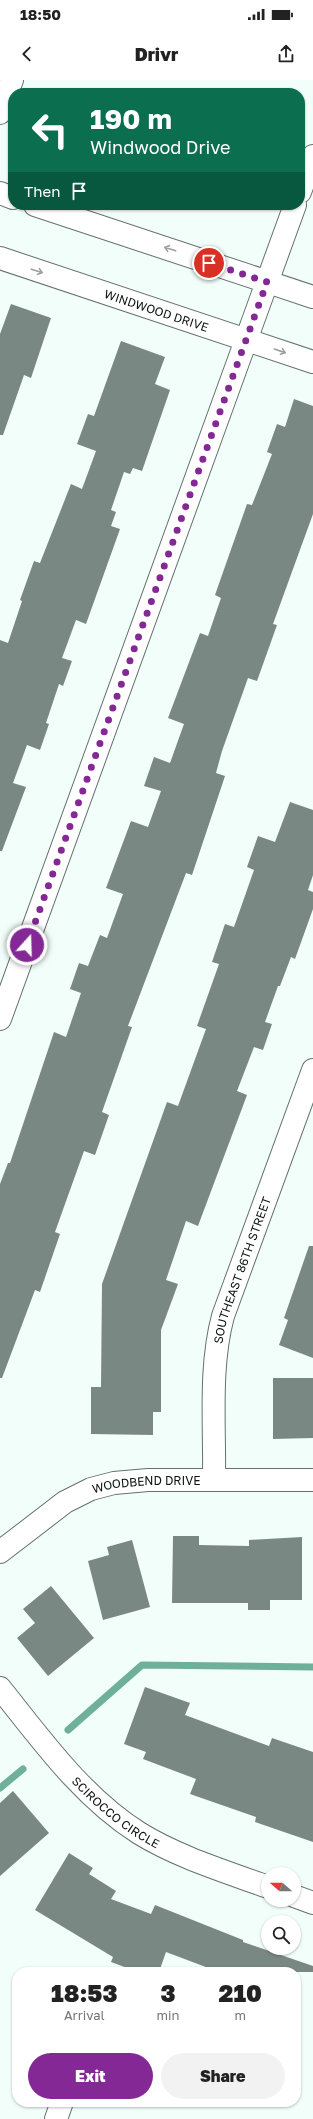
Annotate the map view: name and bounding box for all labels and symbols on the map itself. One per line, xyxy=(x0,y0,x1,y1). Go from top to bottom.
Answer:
one-way arrow xyxy=(164,245,176,253)
pin xyxy=(192,246,226,280)
one-way arrow xyxy=(30,268,43,275)
street label: WINDWOOD DRIVE xyxy=(102,286,211,334)
one-way arrow xyxy=(274,348,286,356)
position arrow xyxy=(6,924,48,966)
street label: SOUTHEAST 86TH STREET xyxy=(210,1194,274,1345)
street label: WOODBEND DRIVE xyxy=(90,1473,201,1496)
street label: SCIROCCO CIRCLE xyxy=(69,1773,162,1851)
north arrow xyxy=(261,1867,301,1907)

